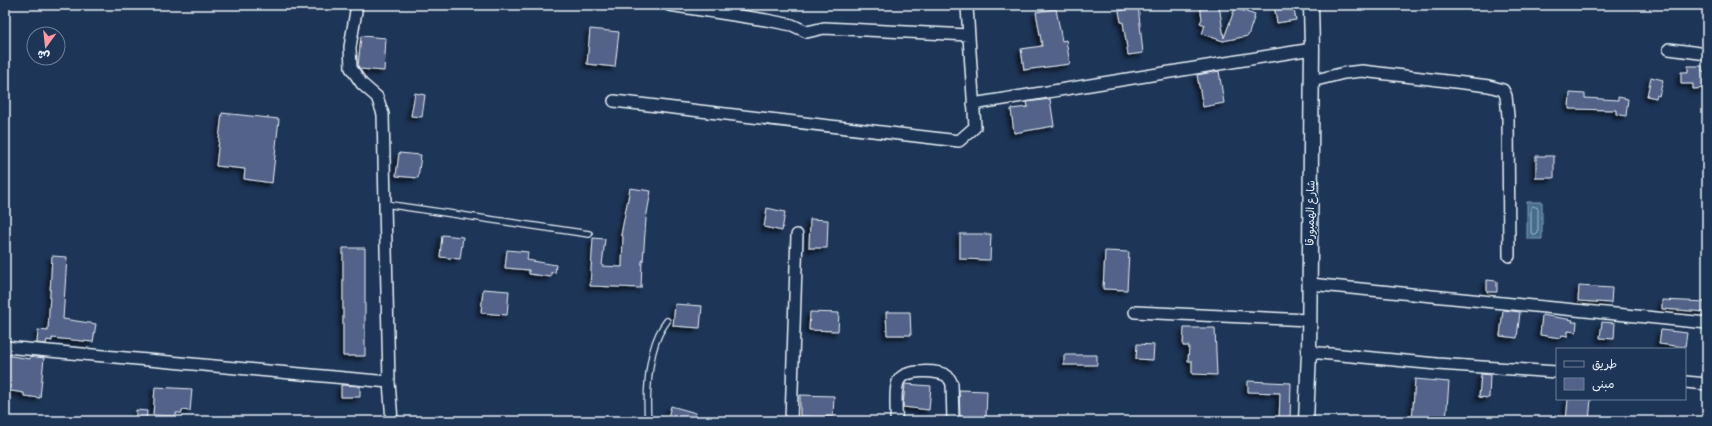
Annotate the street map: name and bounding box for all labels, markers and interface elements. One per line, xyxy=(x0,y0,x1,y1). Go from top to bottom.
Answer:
north arrow xyxy=(26,26,66,66)
text: ش xyxy=(35,44,52,66)
street label: شارع الهمبورقا xyxy=(1300,180,1321,246)
legend xyxy=(1556,348,1686,400)
text: طريق xyxy=(1592,353,1617,375)
text: مبنى xyxy=(1592,373,1615,395)

